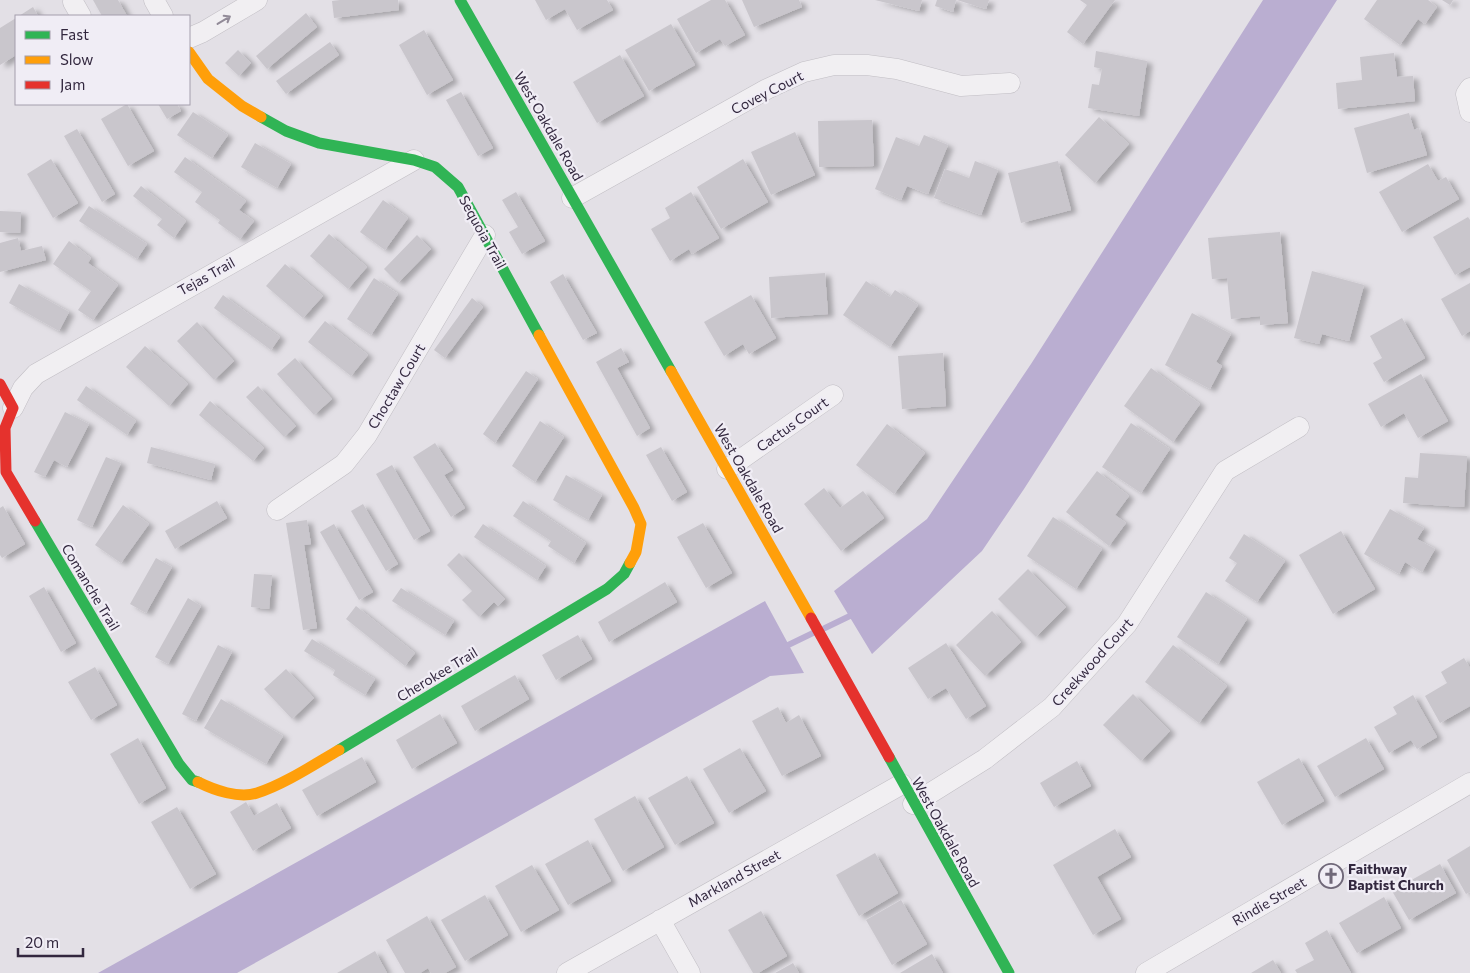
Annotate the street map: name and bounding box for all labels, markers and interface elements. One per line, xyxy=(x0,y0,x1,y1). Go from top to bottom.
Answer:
legend xyxy=(15,15,190,105)
one-way arrow xyxy=(216,15,231,25)
text: Fast xyxy=(60,25,89,43)
text: Slow xyxy=(60,50,93,68)
street label: Covey Court xyxy=(728,66,806,117)
street label: West Oakdale Road xyxy=(511,68,587,184)
text: Jam xyxy=(60,75,85,93)
street label: Sequoia Trail xyxy=(456,192,510,272)
street label: Tejas Trail xyxy=(174,253,238,299)
street label: Choctaw Court xyxy=(364,340,428,432)
street label: Cactus Court xyxy=(753,393,831,455)
street label: West Oakdale Road xyxy=(711,420,787,536)
street label: Comanche Trail xyxy=(58,541,124,633)
street label: Creekwood Court xyxy=(1048,614,1136,710)
street label: Cherokee Trail xyxy=(394,643,480,705)
street label: West Oakdale Road xyxy=(909,774,983,890)
street label: Markland Street xyxy=(685,845,783,910)
place label: Faithway Baptist Church xyxy=(1348,860,1444,893)
church icon: Faithway Baptist Church xyxy=(1318,863,1344,889)
street label: Rindie Street xyxy=(1229,873,1309,929)
scale bar xyxy=(18,926,82,958)
text: 20 m xyxy=(25,933,59,951)

